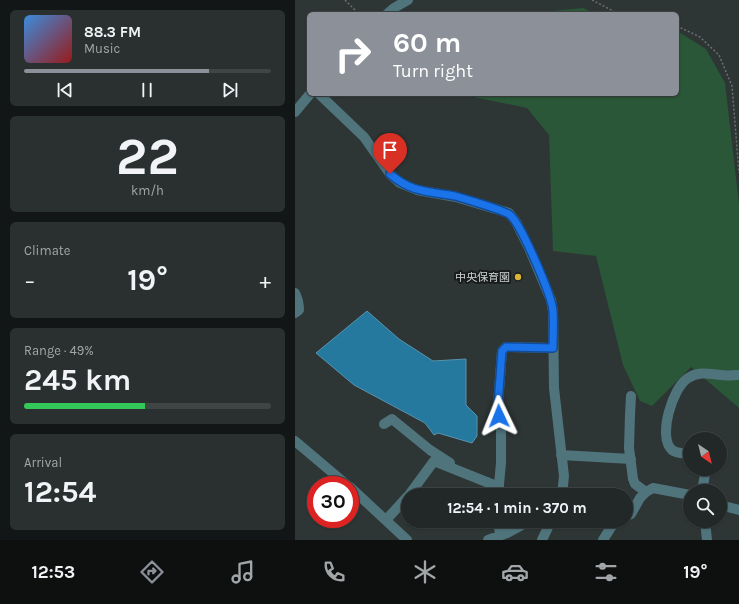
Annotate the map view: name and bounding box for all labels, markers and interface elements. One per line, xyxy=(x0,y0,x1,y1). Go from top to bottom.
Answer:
text: 88.3 FM xyxy=(84,23,141,41)
text: 60 m xyxy=(393,26,461,59)
icon: right xyxy=(327,28,379,80)
text: Music xyxy=(84,41,120,56)
text: Turn right xyxy=(393,60,473,82)
icon: previous xyxy=(54,79,76,101)
icon: pause xyxy=(136,79,158,101)
icon: next xyxy=(219,79,241,101)
text: 22 xyxy=(116,126,179,187)
pin xyxy=(373,133,407,174)
icon: arrive xyxy=(379,139,401,161)
text: km/h xyxy=(131,183,164,198)
text: Climate xyxy=(24,243,70,258)
text: 19° xyxy=(127,262,168,298)
text: − xyxy=(24,268,36,294)
text: + xyxy=(259,268,271,294)
place label: 中央保育園 xyxy=(455,271,510,284)
marker: 中央保育園 xyxy=(513,272,523,282)
text: Range · 49% xyxy=(24,343,94,358)
text: 245 km xyxy=(24,362,131,398)
position arrow xyxy=(478,395,520,437)
north arrow xyxy=(683,432,727,476)
map controls xyxy=(683,432,727,528)
text: Arrival xyxy=(24,455,62,470)
text: 12:54 xyxy=(24,474,96,510)
speed limit sign: 30 xyxy=(307,476,359,528)
button: search xyxy=(683,484,727,528)
text: 12:54 · 1 min · 370 m xyxy=(447,499,587,517)
icon: directions xyxy=(138,558,166,586)
icon: music xyxy=(229,558,257,586)
icon: phone xyxy=(320,558,348,586)
icon: climate xyxy=(411,558,439,586)
icon: car xyxy=(501,558,529,586)
icon: filters xyxy=(592,558,620,586)
text: 12:53 xyxy=(31,561,75,583)
text: 19° xyxy=(683,561,708,583)

